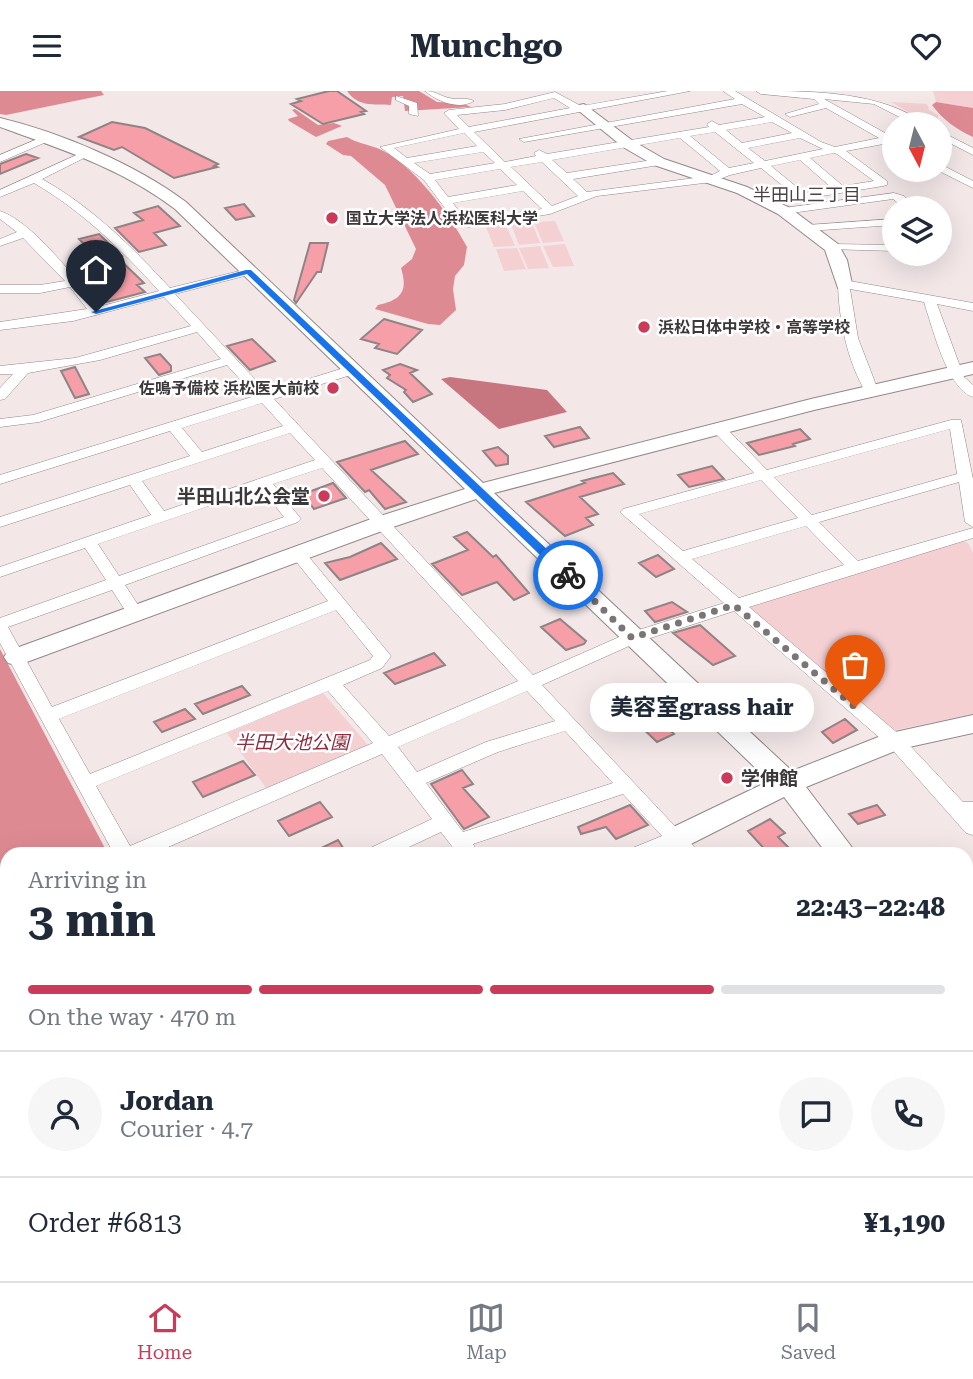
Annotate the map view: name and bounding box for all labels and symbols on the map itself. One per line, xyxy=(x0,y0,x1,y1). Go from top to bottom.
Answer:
north arrow xyxy=(882,112,952,182)
district label: 半田山三丁目 xyxy=(753,184,861,205)
place label: 国立大学法人浜松医科大学 xyxy=(346,209,538,228)
marker: 国立大学法人浜松医科大学 xyxy=(324,210,340,226)
pin xyxy=(66,240,126,312)
place label: 浜松日体中学校・高等学校 xyxy=(658,318,850,337)
marker: 浜松日体中学校・高等学校 xyxy=(636,319,652,335)
place label: 佐鳴予備校 浜松医大前校 xyxy=(138,379,319,398)
marker: 佐鳴予備校 浜松医大前校 xyxy=(325,380,341,396)
place label: 半田山北公会堂 xyxy=(177,485,310,508)
marker: 半田山北公会堂 xyxy=(316,488,332,504)
courier xyxy=(533,540,603,610)
pin xyxy=(825,635,885,707)
callout: 美容室grass hair xyxy=(589,683,813,731)
park label: 半田大池公園 xyxy=(235,731,352,754)
place label: 学伸館 xyxy=(741,767,798,790)
marker: 学伸館 xyxy=(719,770,735,786)

